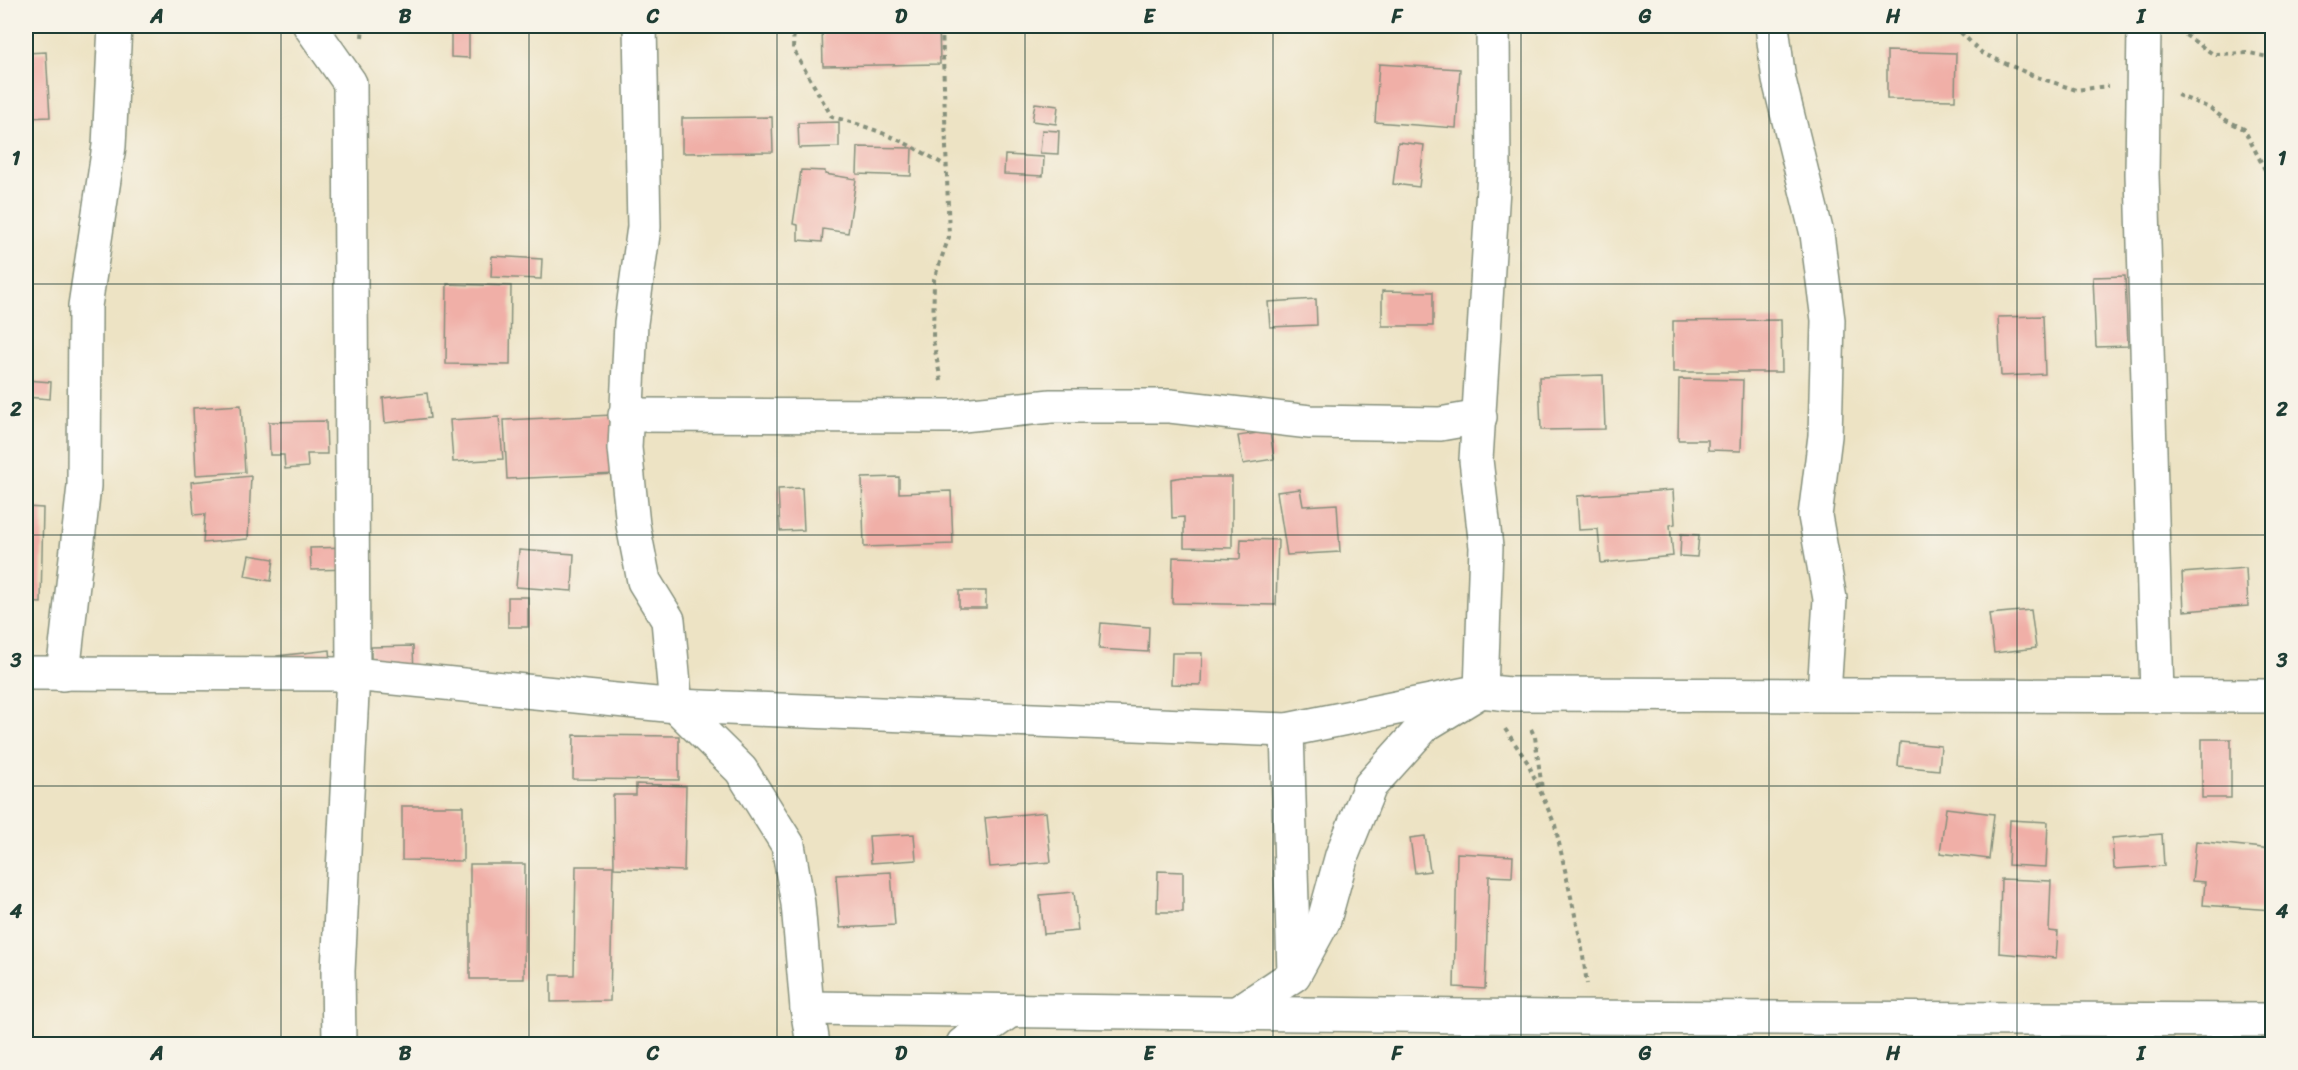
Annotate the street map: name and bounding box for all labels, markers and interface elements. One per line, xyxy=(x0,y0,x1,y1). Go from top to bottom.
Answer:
text: A xyxy=(149,0,164,34)
text: B xyxy=(399,0,412,34)
text: C xyxy=(646,0,660,34)
text: D xyxy=(895,0,908,34)
text: E xyxy=(1143,0,1156,34)
text: F xyxy=(1391,0,1404,34)
text: G xyxy=(1638,0,1652,34)
text: H xyxy=(1885,0,1901,34)
text: I xyxy=(2136,0,2147,34)
text: 1 xyxy=(12,141,21,176)
text: 1 xyxy=(2278,141,2287,176)
text: 2 xyxy=(9,392,22,427)
text: 2 xyxy=(2275,392,2288,427)
text: 3 xyxy=(10,643,22,678)
text: 3 xyxy=(2276,643,2288,678)
text: 4 xyxy=(9,894,23,929)
text: 4 xyxy=(2275,894,2289,929)
text: A xyxy=(149,1036,164,1070)
text: B xyxy=(399,1036,412,1070)
text: C xyxy=(646,1036,660,1070)
text: D xyxy=(895,1036,908,1070)
text: E xyxy=(1143,1036,1156,1070)
text: F xyxy=(1391,1036,1404,1070)
text: G xyxy=(1638,1036,1652,1070)
text: H xyxy=(1885,1036,1901,1070)
text: I xyxy=(2136,1036,2147,1070)

